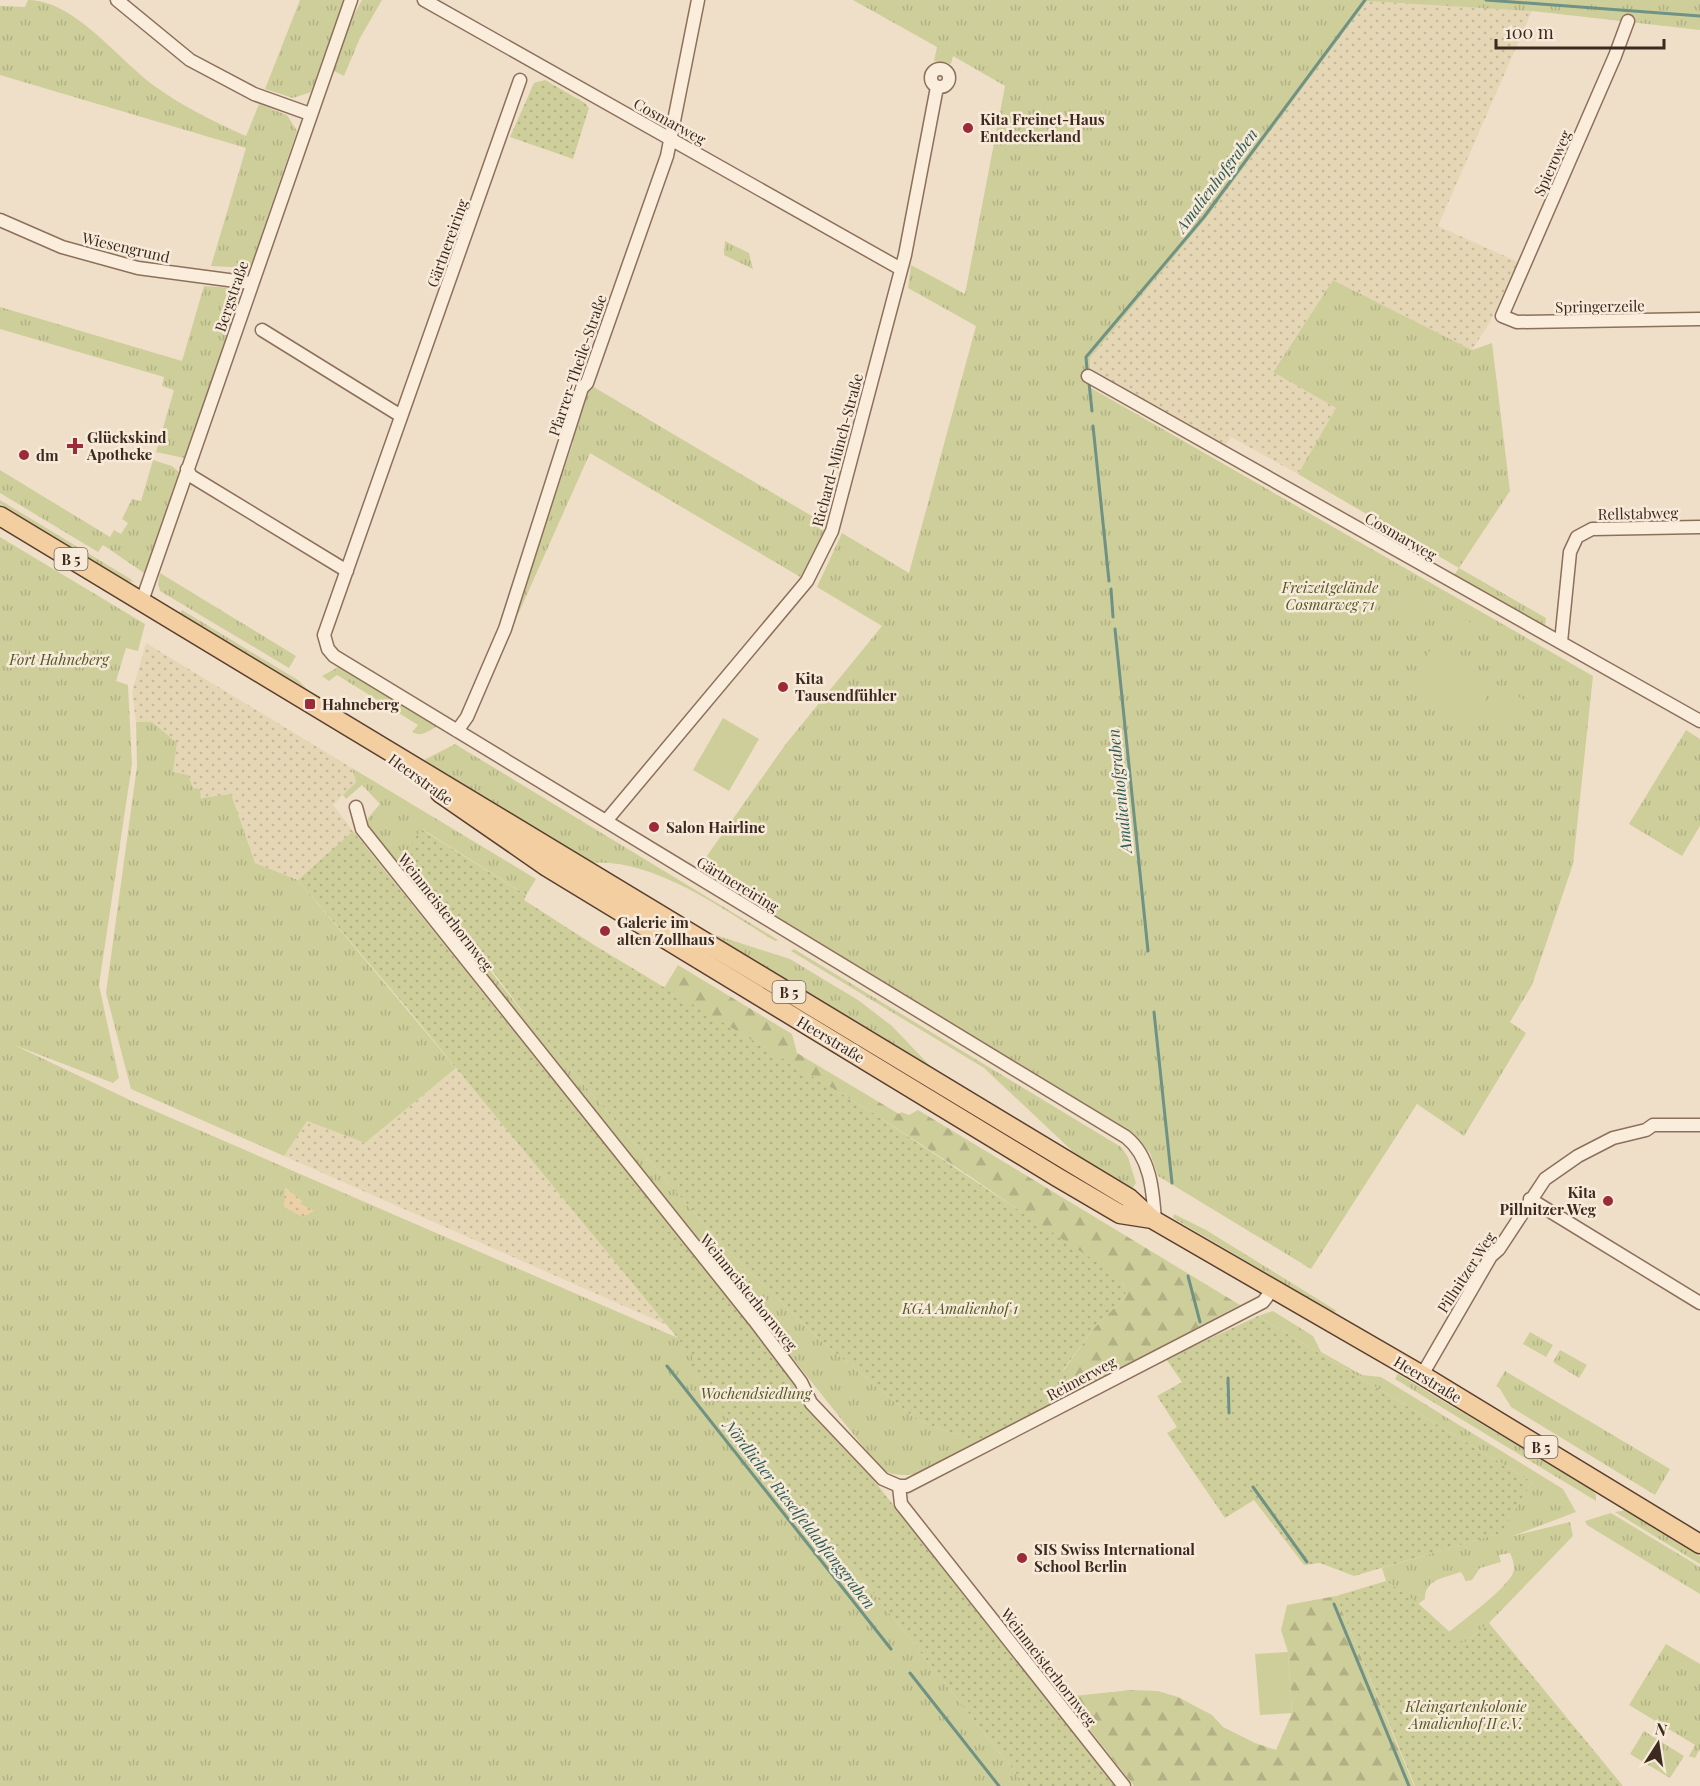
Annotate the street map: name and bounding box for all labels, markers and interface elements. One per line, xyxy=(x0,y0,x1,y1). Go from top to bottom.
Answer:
scale bar xyxy=(1496,12,1664,50)
text: 100 m xyxy=(1505,20,1554,44)
street label: Cosmarweg xyxy=(630,93,710,149)
place label: Kita Freinet-Haus Entdeckerland xyxy=(980,109,1105,146)
marker: Kita Freinet-Haus Entdeckerland xyxy=(961,121,975,135)
water label: Amalienhofgraben xyxy=(1169,124,1262,238)
street label: Spieroweg xyxy=(1529,127,1575,199)
street label: Gärtnereiring xyxy=(422,196,472,290)
street label: Wiesengrund xyxy=(79,227,172,267)
street label: Bergstraße xyxy=(210,258,252,334)
street label: Pfarrer-Theile-Straße xyxy=(543,292,611,438)
street label: Springerzeile xyxy=(1555,295,1645,317)
street label: Richard-Münch-Straße xyxy=(807,371,867,529)
place label: Glückskind Apotheke xyxy=(86,427,167,464)
marker: Glückskind Apotheke xyxy=(68,439,82,453)
place label: dm xyxy=(36,445,59,465)
marker: dm xyxy=(17,448,31,462)
street label: Rellstabweg xyxy=(1598,502,1679,524)
street label: Cosmarweg xyxy=(1362,507,1441,565)
road number: B 5 xyxy=(54,548,88,570)
park label: Freizeitgelände Cosmarweg 71 xyxy=(1281,577,1379,614)
park label: Fort Hahneberg xyxy=(8,649,110,669)
place label: Kita Tausendfühler xyxy=(795,668,897,705)
marker: Kita Tausendfühler xyxy=(776,680,790,694)
place label: Hahneberg xyxy=(322,694,400,714)
marker: Hahneberg xyxy=(303,697,317,711)
water label: Amalienhofgraben xyxy=(1102,728,1136,856)
street label: Heerstraße xyxy=(385,749,457,809)
place label: Salon Hairline xyxy=(666,817,766,837)
marker: Salon Hairline xyxy=(647,820,661,834)
street label: Weinmeisterhornweg xyxy=(393,848,498,975)
street label: Gärtnereiring xyxy=(693,852,783,916)
place label: Galerie im alten Zollhaus xyxy=(617,912,715,949)
marker: Galerie im alten Zollhaus xyxy=(598,924,612,938)
road number: B 5 xyxy=(772,981,806,1003)
street label: Heerstraße xyxy=(794,1011,868,1067)
place label: Kita Pillnitzer Weg xyxy=(1499,1182,1597,1219)
marker: Kita Pillnitzer Weg xyxy=(1601,1194,1615,1208)
street label: Pillnitzer Weg xyxy=(1432,1228,1500,1316)
street label: Weinmeisterhornweg xyxy=(695,1229,802,1354)
park label: KGA Amalienhof 1 xyxy=(901,1298,1018,1318)
street label: Reimerweg xyxy=(1043,1351,1119,1405)
street label: Heerstraße xyxy=(1391,1351,1465,1407)
park label: Wochendsiedlung xyxy=(701,1383,813,1403)
water label: Nördlicher Rieselfeldabfanggraben xyxy=(718,1414,880,1613)
road number: B 5 xyxy=(1524,1436,1558,1458)
place label: SIS Swiss International School Berlin xyxy=(1034,1539,1195,1576)
marker: SIS Swiss International School Berlin xyxy=(1015,1551,1029,1565)
street label: Weinmeisterhornweg xyxy=(996,1603,1101,1730)
park label: Kleingartenkolonie Amalienhof II e.V. xyxy=(1404,1696,1527,1733)
north arrow xyxy=(1628,1714,1688,1774)
text: N xyxy=(1653,1717,1669,1740)

